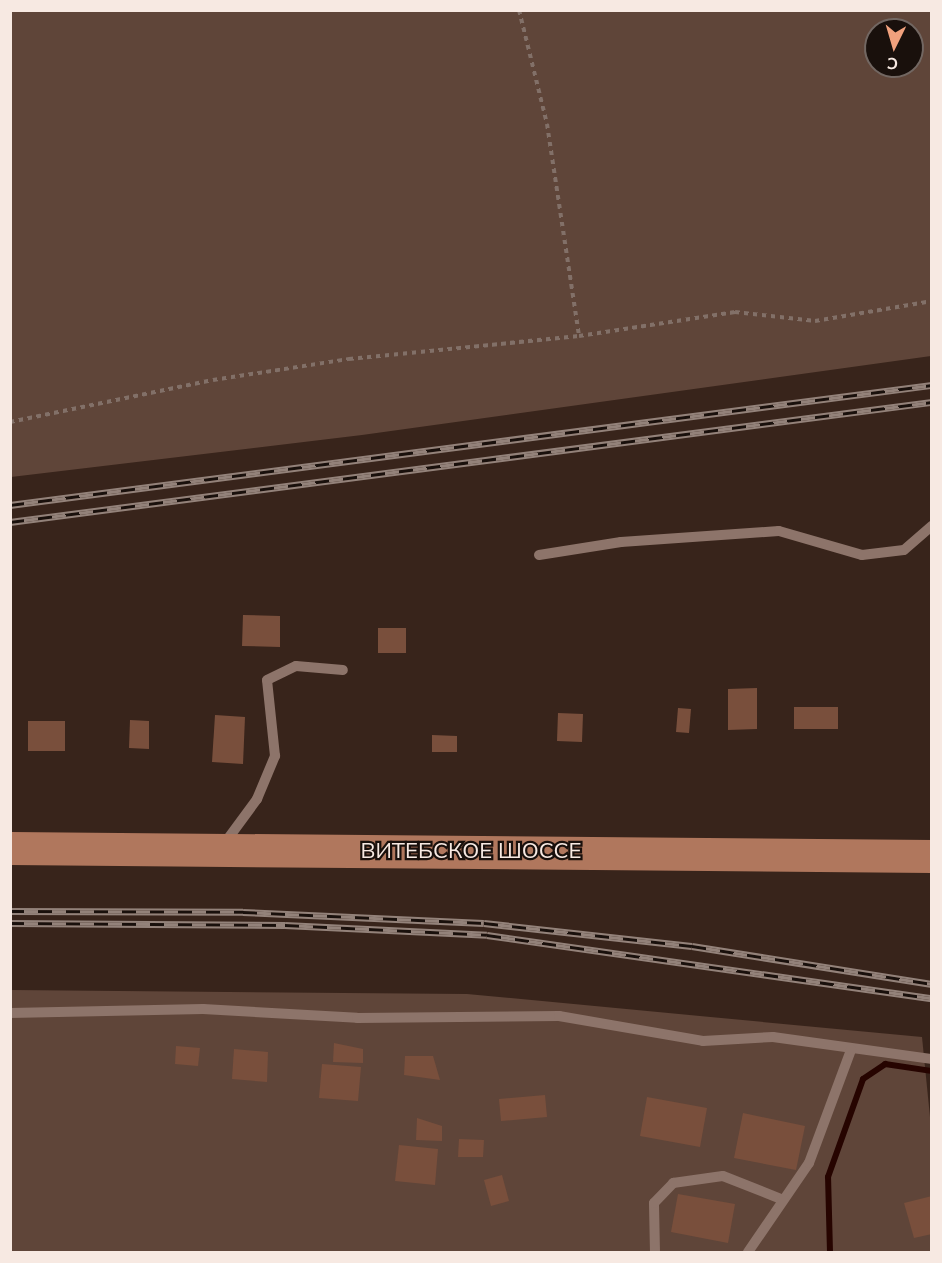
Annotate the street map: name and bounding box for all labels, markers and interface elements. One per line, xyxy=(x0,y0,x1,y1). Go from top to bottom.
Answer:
north arrow xyxy=(864,18,924,78)
text: С xyxy=(886,53,899,74)
street label: ВИТЕБСКОЕ ШОССЕ xyxy=(360,838,582,864)

